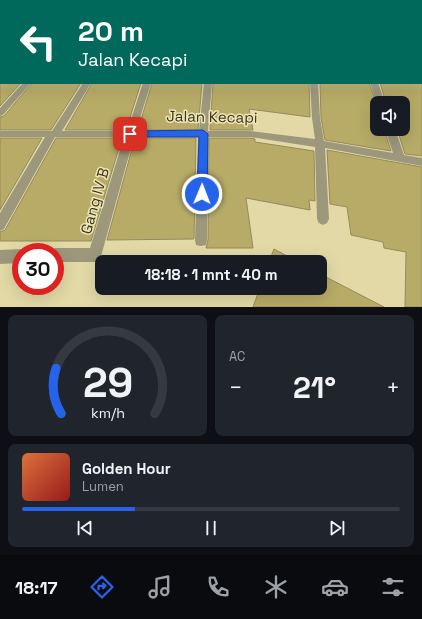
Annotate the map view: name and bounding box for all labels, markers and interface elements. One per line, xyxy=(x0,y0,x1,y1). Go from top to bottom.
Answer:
text: 20 m xyxy=(78,13,144,49)
icon: left xyxy=(12,16,64,68)
text: Jalan Kecapi xyxy=(78,48,187,71)
map controls xyxy=(370,96,410,136)
button: sound xyxy=(370,96,410,136)
street label: Jalan Kecapi xyxy=(166,106,258,127)
pin xyxy=(113,117,147,151)
icon: arrive xyxy=(119,123,141,145)
street label: Gang IV B xyxy=(76,166,113,236)
position arrow xyxy=(181,173,223,215)
speed limit sign: 30 xyxy=(12,243,64,295)
text: 18:18 · 1 mnt · 40 m xyxy=(145,265,277,284)
text: AC xyxy=(229,348,245,365)
text: 29 xyxy=(82,355,133,408)
text: 21° xyxy=(293,368,336,407)
text: − xyxy=(229,373,243,401)
text: + xyxy=(386,373,400,401)
text: km/h xyxy=(90,403,125,421)
text: Golden Hour xyxy=(82,459,171,478)
text: Lumen xyxy=(82,478,124,495)
icon: previous xyxy=(74,517,96,539)
icon: pause xyxy=(200,517,222,539)
icon: next xyxy=(326,517,348,539)
icon: directions xyxy=(88,573,116,601)
icon: music xyxy=(146,573,174,601)
icon: phone xyxy=(204,573,232,601)
icon: climate xyxy=(262,573,290,601)
icon: car xyxy=(321,573,349,601)
icon: filters xyxy=(379,573,407,601)
text: 18:17 xyxy=(15,576,58,599)

